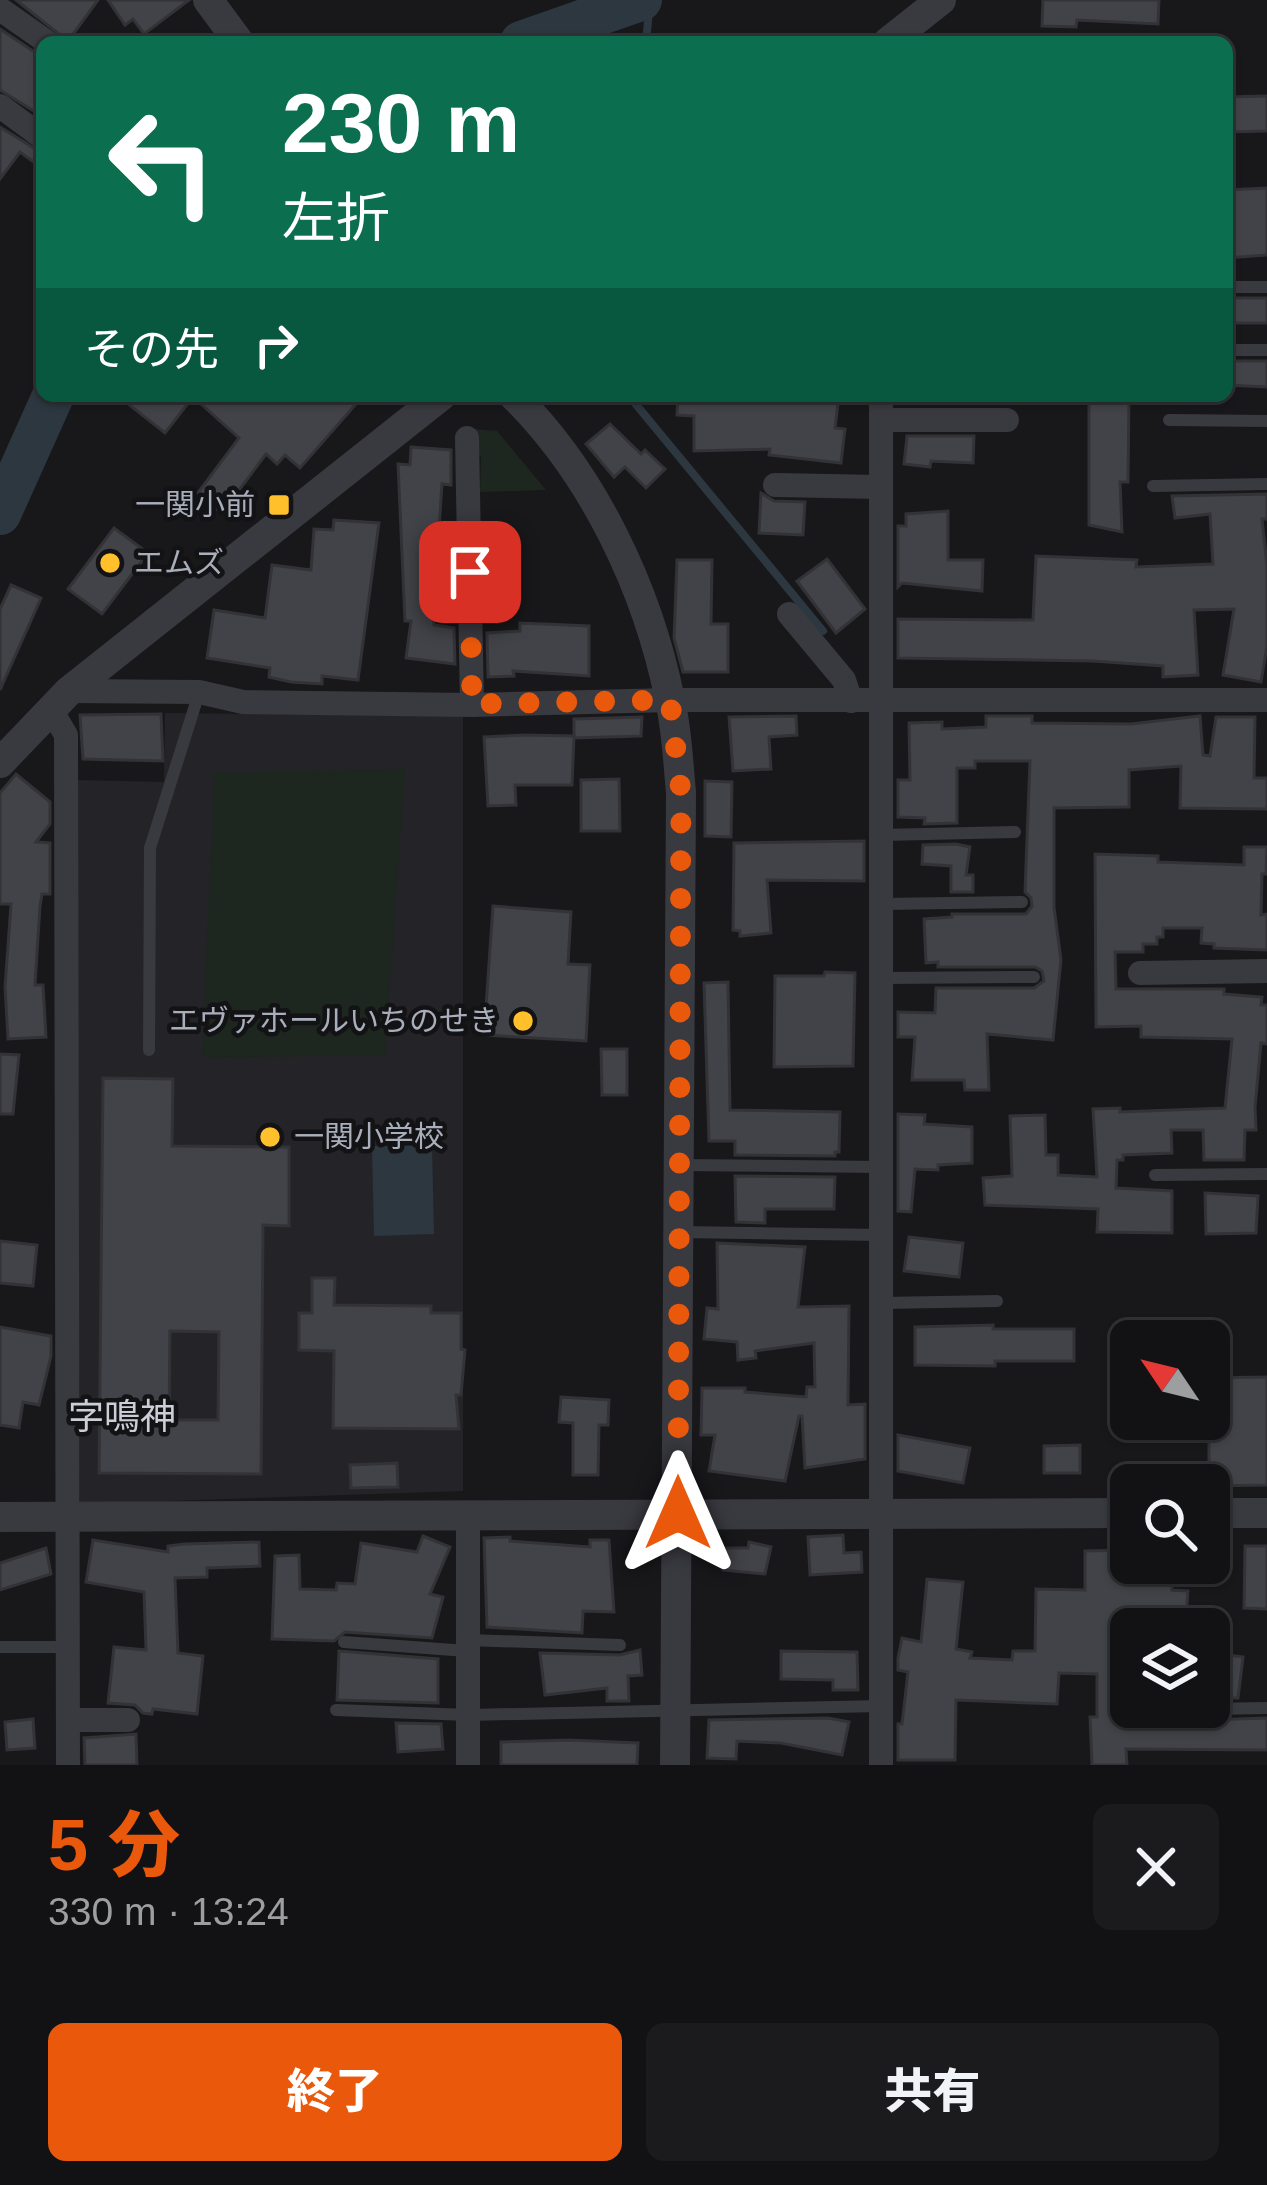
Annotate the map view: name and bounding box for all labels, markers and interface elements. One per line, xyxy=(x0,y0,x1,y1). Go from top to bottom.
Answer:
text: 230 m xyxy=(282,76,520,170)
icon: left xyxy=(84,84,240,240)
text: 左折 xyxy=(282,188,390,248)
icon: right xyxy=(243,312,309,378)
text: その先 xyxy=(84,324,219,375)
place label: 一関小前 xyxy=(135,488,255,521)
marker: 一関小前 xyxy=(266,492,292,518)
pin xyxy=(419,521,521,623)
icon: arrive xyxy=(437,539,503,605)
place label: エムズ xyxy=(134,546,224,579)
marker: エムズ xyxy=(97,550,123,576)
place label: エヴァホールいちのせき xyxy=(169,1004,499,1037)
marker: エヴァホールいちのせき xyxy=(510,1008,536,1034)
place label: 一関小学校 xyxy=(294,1120,444,1153)
marker: 一関小学校 xyxy=(257,1124,283,1150)
north arrow xyxy=(1110,1320,1230,1440)
map controls xyxy=(1110,1320,1230,1728)
district label: 字鳴神 xyxy=(68,1396,176,1437)
position arrow xyxy=(615,1450,741,1576)
button: search xyxy=(1110,1464,1230,1584)
button: layers xyxy=(1110,1608,1230,1728)
button: close xyxy=(1093,1804,1219,1930)
text: 5 分 xyxy=(48,1805,180,1885)
text: 330 m · 13:24 xyxy=(48,1890,289,1933)
button: 終了 xyxy=(48,2023,622,2161)
button: 共有 xyxy=(646,2023,1219,2161)

